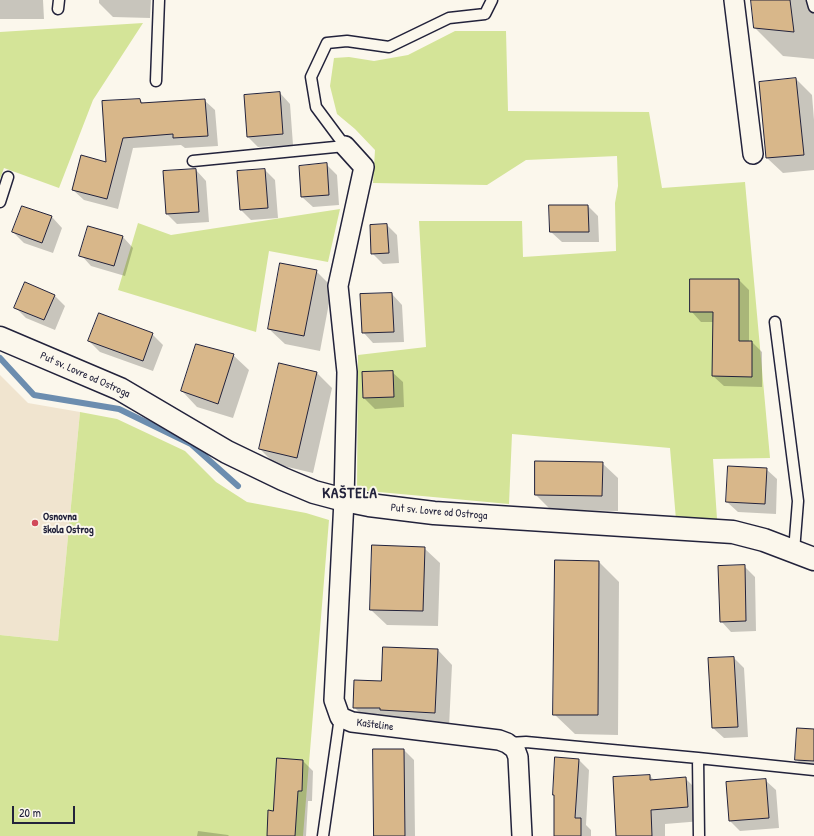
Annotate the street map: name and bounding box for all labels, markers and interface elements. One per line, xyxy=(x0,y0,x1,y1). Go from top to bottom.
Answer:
street label: Put sv. Lovre od Ostroga xyxy=(38,349,132,401)
district label: KAŠTELA xyxy=(322,485,378,503)
street label: Put sv. Lovre od Ostroga xyxy=(390,501,488,523)
place label: Osnovna škola Ostrog xyxy=(43,510,94,536)
marker: Osnovna škola Ostrog xyxy=(30,518,40,528)
street label: Kašteline xyxy=(356,716,394,734)
scale bar xyxy=(14,798,77,824)
text: 20 m xyxy=(19,804,41,821)

